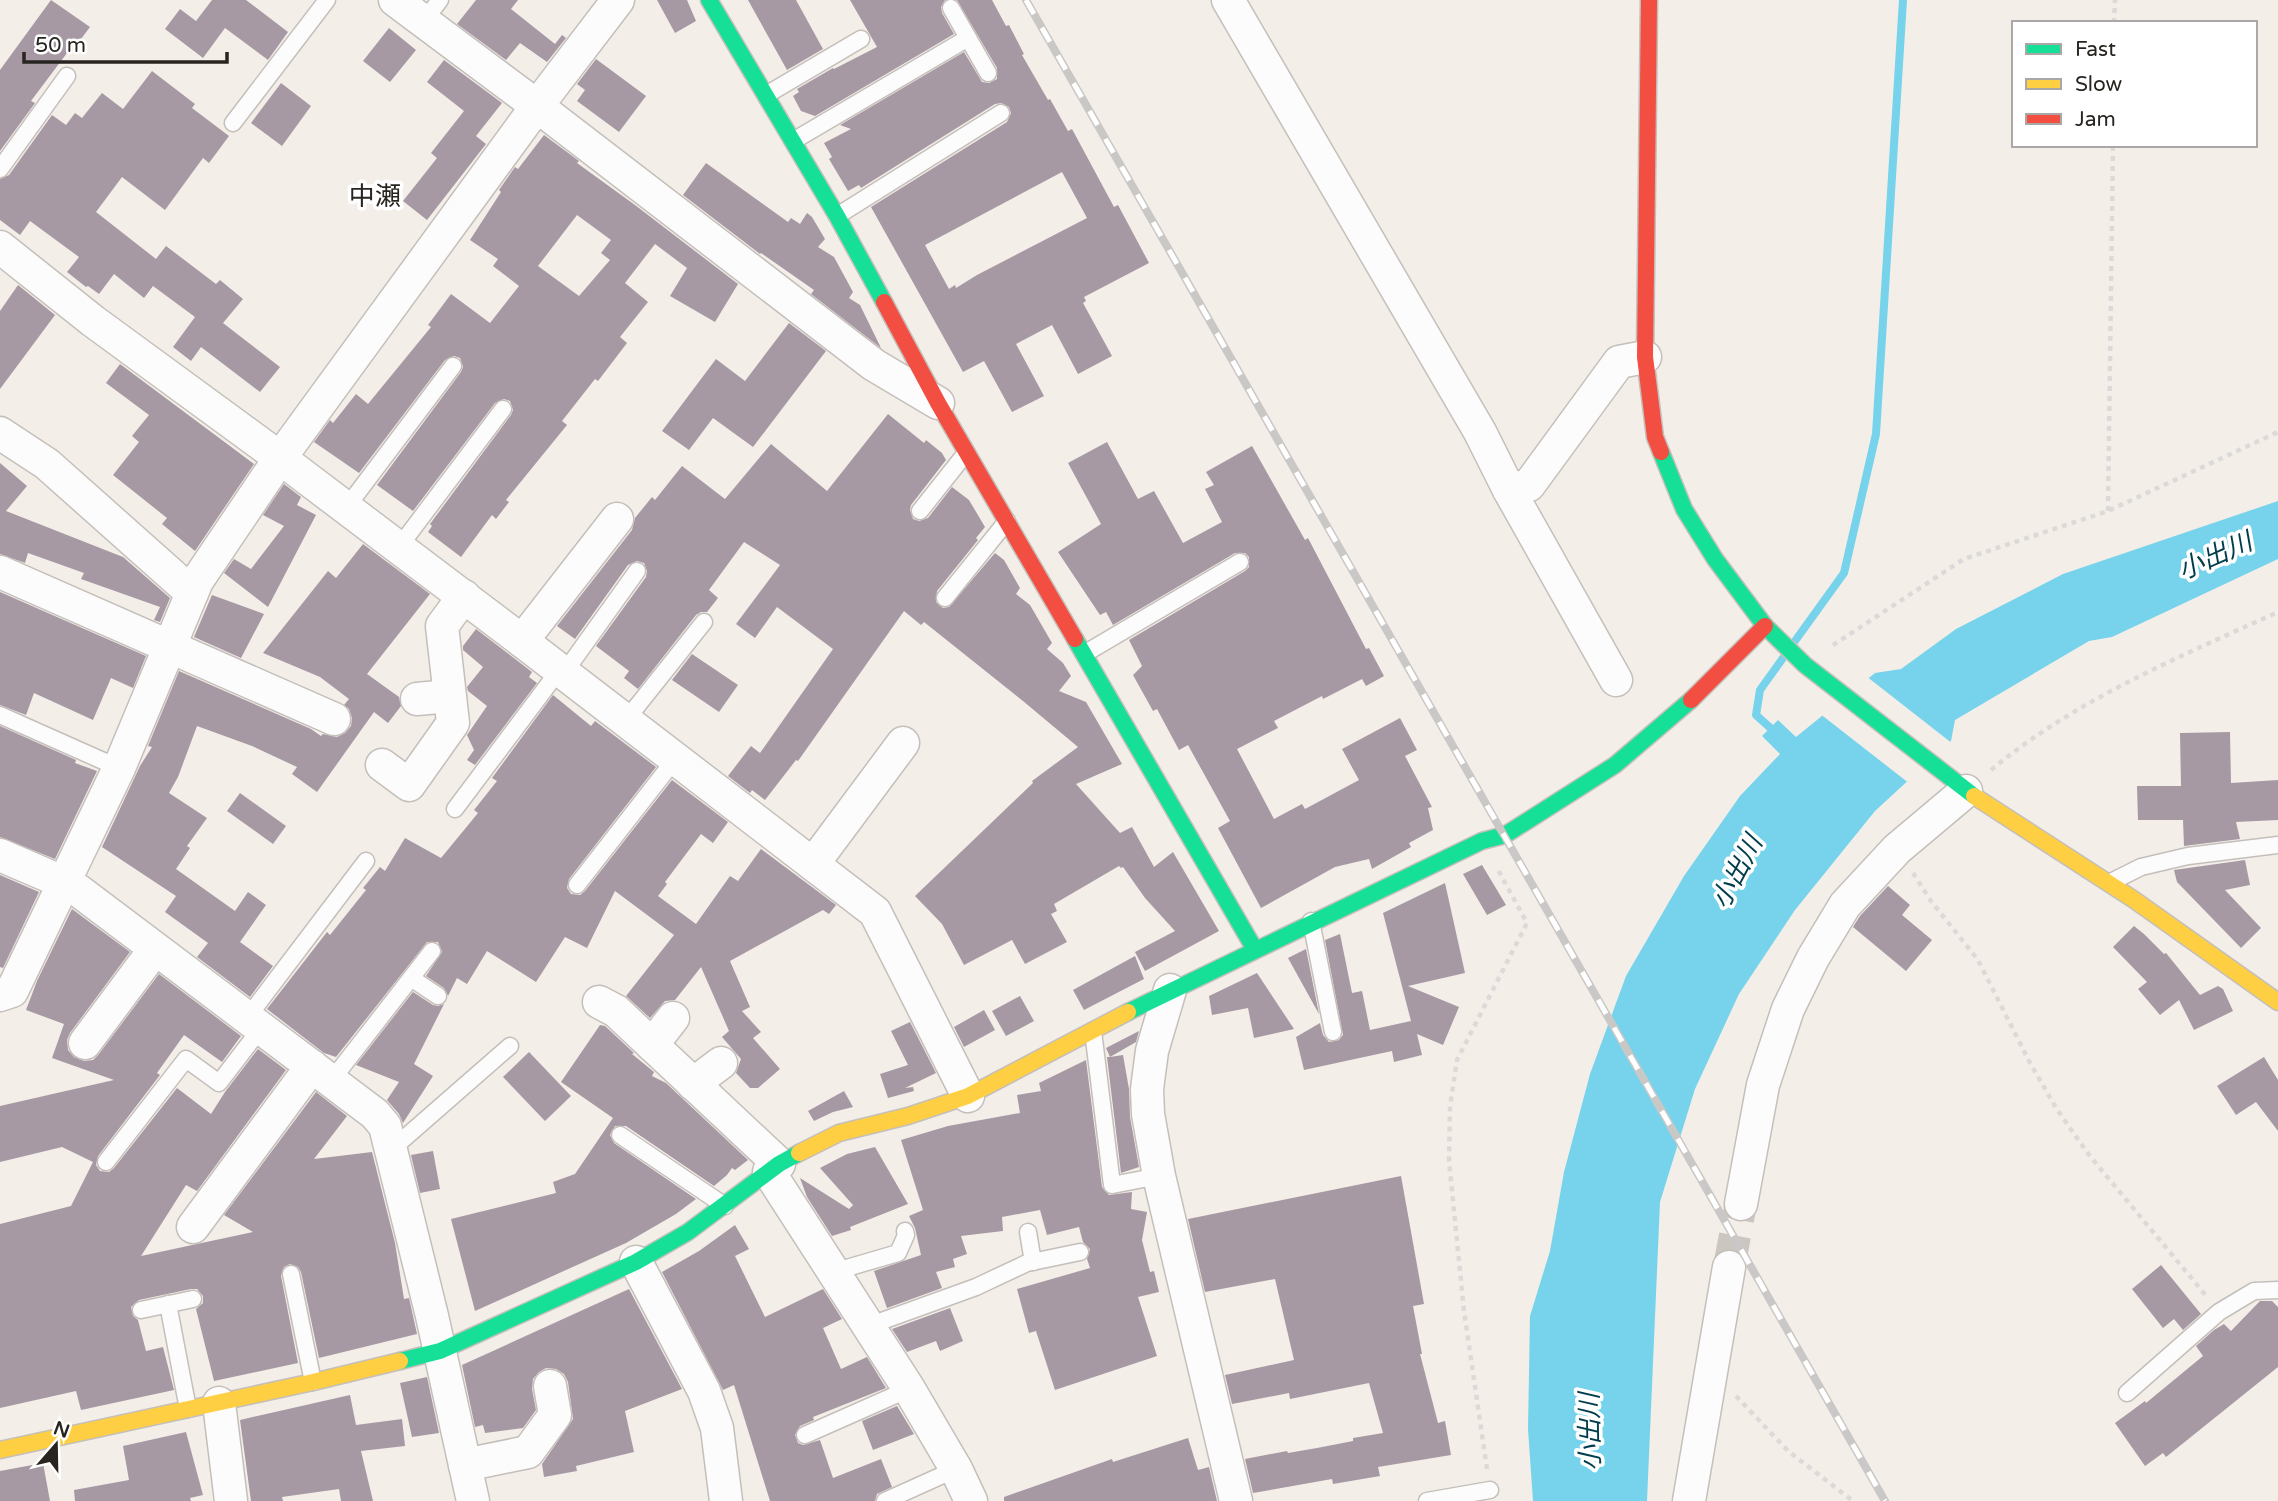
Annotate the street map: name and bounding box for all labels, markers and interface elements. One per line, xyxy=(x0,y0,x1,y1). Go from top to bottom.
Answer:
scale bar xyxy=(24,21,228,65)
legend xyxy=(2012,21,2257,147)
text: 50 m xyxy=(35,33,86,58)
text: Fast xyxy=(2075,37,2116,62)
text: Slow xyxy=(2075,72,2123,97)
text: Jam xyxy=(2075,107,2116,132)
district label: 中瀬 xyxy=(349,181,401,212)
water label: 小出川 xyxy=(2173,525,2260,586)
water label: 小出川 xyxy=(1705,828,1770,914)
water label: 小出川 xyxy=(1574,1390,1606,1471)
north arrow xyxy=(21,1410,91,1480)
text: N xyxy=(51,1417,72,1443)

